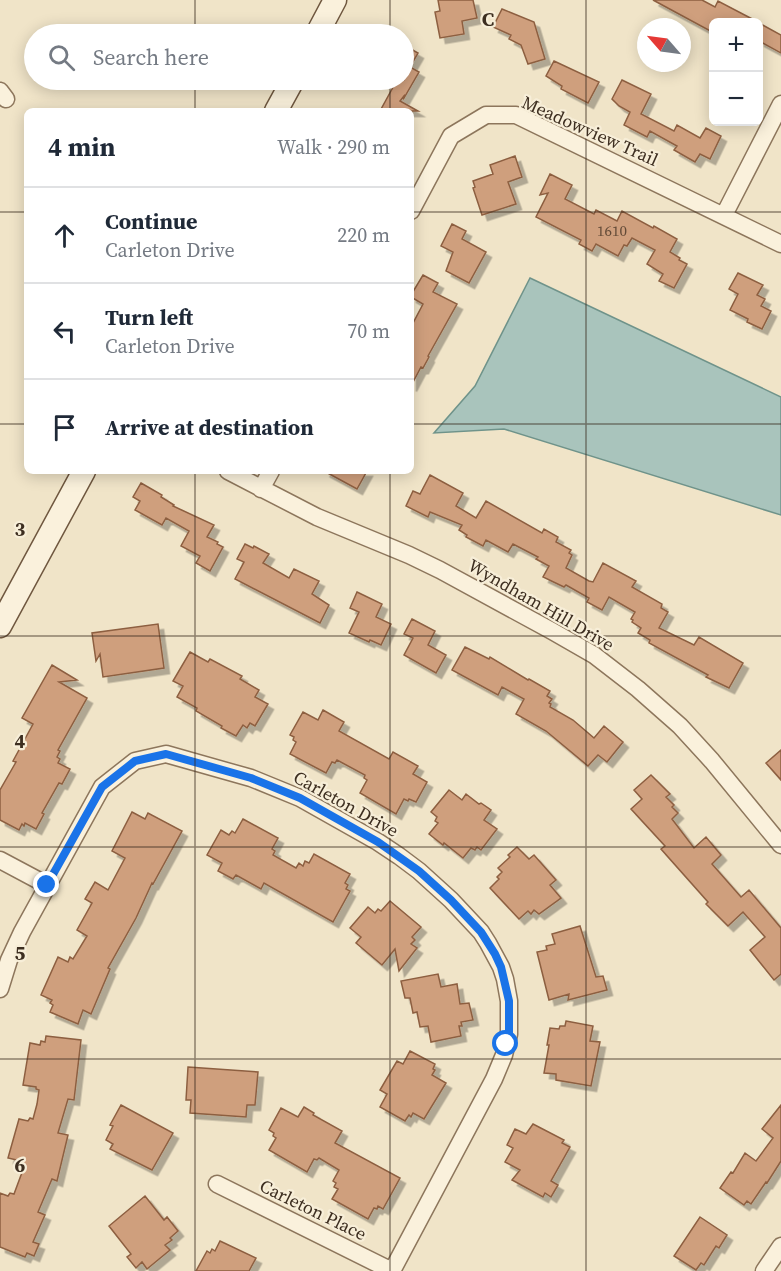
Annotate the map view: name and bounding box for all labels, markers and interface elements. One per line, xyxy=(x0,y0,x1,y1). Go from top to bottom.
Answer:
text: C xyxy=(482,5,494,33)
north arrow xyxy=(637,18,691,72)
map controls xyxy=(709,18,763,126)
button: + xyxy=(709,18,763,72)
search box xyxy=(24,24,414,90)
icon: search xyxy=(45,41,78,74)
text: Search here xyxy=(93,42,209,72)
button: − xyxy=(709,72,763,126)
street label: Meadowview Trail xyxy=(518,89,662,172)
text: 4 min xyxy=(48,129,115,165)
text: Walk · 290 m xyxy=(277,133,390,161)
text: Continue xyxy=(105,206,198,236)
icon: ahead xyxy=(48,219,81,252)
house number: 1610 xyxy=(597,220,627,241)
text: 220 m xyxy=(337,221,390,249)
text: Carleton Drive xyxy=(105,236,235,264)
text: Turn left xyxy=(105,302,193,332)
icon: left xyxy=(48,315,81,348)
text: 70 m xyxy=(347,317,390,345)
text: Carleton Drive xyxy=(105,332,235,360)
icon: arrive xyxy=(48,411,81,444)
text: Arrive at destination xyxy=(105,412,314,442)
text: 3 xyxy=(15,515,26,543)
street label: Wyndham Hill Drive xyxy=(464,552,619,657)
text: 4 xyxy=(15,727,26,755)
street label: Carleton Drive xyxy=(289,764,403,843)
route end xyxy=(33,871,59,897)
text: 5 xyxy=(15,939,26,967)
route start xyxy=(492,1030,518,1056)
text: 6 xyxy=(15,1151,26,1179)
street label: Carleton Place xyxy=(256,1173,371,1246)

